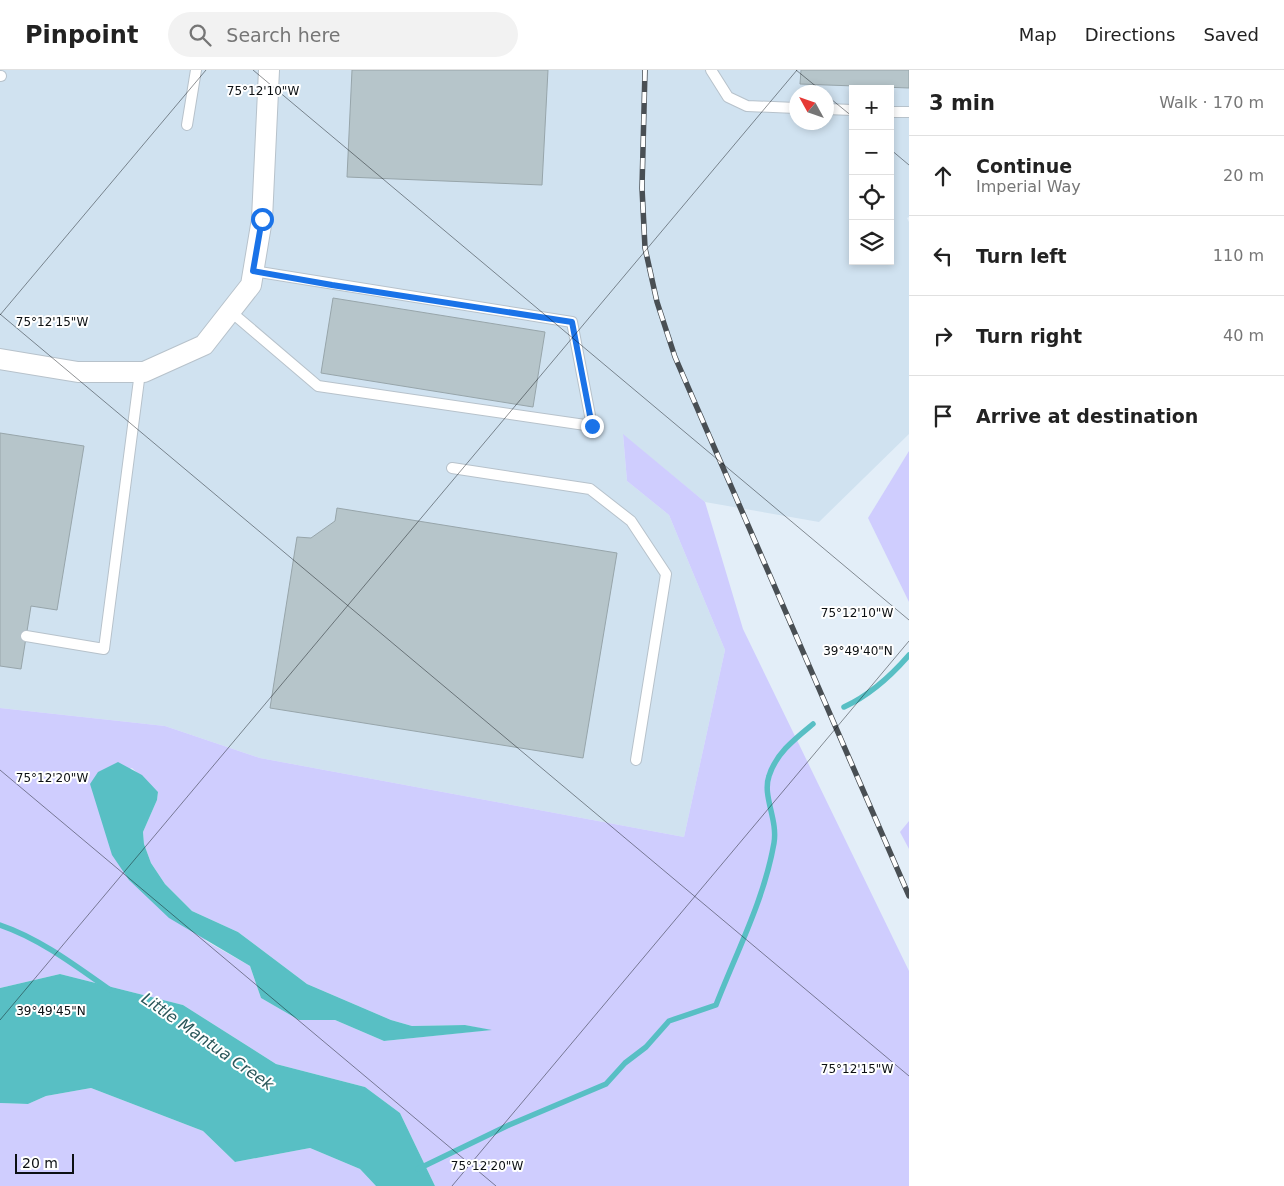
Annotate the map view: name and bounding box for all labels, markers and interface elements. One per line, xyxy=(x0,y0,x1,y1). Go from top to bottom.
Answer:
search box xyxy=(168,12,518,57)
text: Pinpoint xyxy=(25,21,138,49)
icon: search xyxy=(186,21,214,49)
text: Search here xyxy=(226,24,341,46)
text: Map xyxy=(1019,24,1057,45)
text: Directions xyxy=(1085,24,1175,45)
text: Saved xyxy=(1203,24,1259,45)
text: 75°12'10"W xyxy=(227,84,299,98)
north arrow xyxy=(789,85,834,130)
map controls xyxy=(849,85,894,265)
button: + xyxy=(849,85,894,130)
text: 3 min xyxy=(929,91,995,115)
text: Walk · 170 m xyxy=(1159,93,1264,112)
button: − xyxy=(849,130,894,175)
text: Continue xyxy=(976,155,1072,177)
icon: ahead xyxy=(929,162,957,190)
text: 20 m xyxy=(1223,166,1264,185)
button: locate xyxy=(849,175,894,220)
text: Imperial Way xyxy=(976,177,1081,196)
route start xyxy=(251,208,274,231)
button: layers xyxy=(849,220,894,265)
icon: left xyxy=(929,242,957,270)
text: Turn left xyxy=(976,245,1067,267)
text: 110 m xyxy=(1213,246,1264,265)
text: 75°12'15"W xyxy=(16,315,88,329)
icon: right xyxy=(929,322,957,350)
text: Turn right xyxy=(976,325,1082,347)
text: 40 m xyxy=(1223,326,1264,345)
icon: arrive xyxy=(929,402,957,430)
text: Arrive at destination xyxy=(976,405,1198,427)
route end xyxy=(581,415,604,438)
text: 75°12'10"W xyxy=(821,606,893,620)
text: 39°49'40"N xyxy=(823,644,893,658)
text: 75°12'20"W xyxy=(16,771,88,785)
water label: Little Mantua Creek xyxy=(138,989,278,1095)
text: 39°49'45"N xyxy=(16,1004,86,1018)
text: 75°12'15"W xyxy=(821,1062,893,1076)
scale bar xyxy=(15,1151,74,1174)
text: 20 m xyxy=(22,1155,58,1171)
text: 75°12'20"W xyxy=(451,1159,523,1173)

